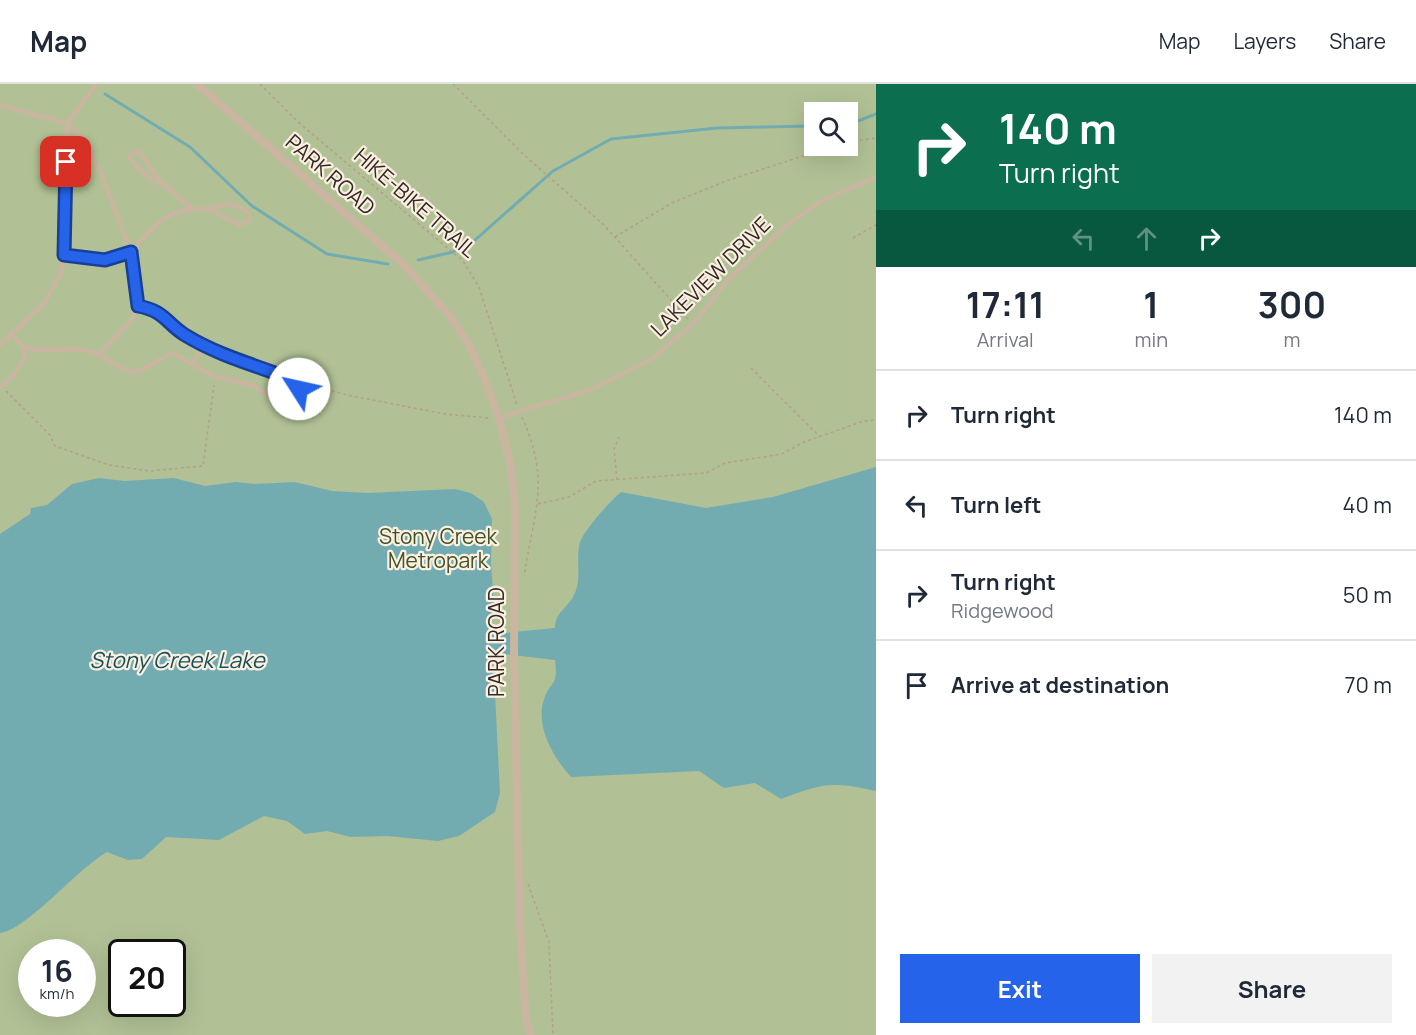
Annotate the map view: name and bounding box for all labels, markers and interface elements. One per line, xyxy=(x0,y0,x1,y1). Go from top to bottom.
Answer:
text: Map xyxy=(30,22,87,60)
text: Map xyxy=(1159,27,1200,55)
text: Layers xyxy=(1233,27,1296,55)
text: Share xyxy=(1329,27,1386,55)
text: 140 m xyxy=(999,99,1117,157)
map controls xyxy=(804,102,858,156)
button: search xyxy=(804,102,858,156)
icon: right xyxy=(900,108,978,186)
street label: PARK ROAD xyxy=(280,128,381,221)
pin xyxy=(40,136,91,187)
street label: HIKE-BIKE TRAIL xyxy=(348,141,483,263)
icon: arrive xyxy=(49,145,82,178)
text: Turn right xyxy=(999,154,1120,191)
street label: LAKEVIEW DRIVE xyxy=(644,210,776,342)
icon: left xyxy=(1067,222,1100,255)
icon: ahead xyxy=(1130,222,1163,255)
icon: right xyxy=(1193,222,1226,255)
text: 17:11 xyxy=(966,280,1045,329)
text: 1 xyxy=(1143,280,1159,329)
text: 300 xyxy=(1258,280,1326,329)
text: Arrival xyxy=(977,326,1034,353)
text: min xyxy=(1135,326,1168,353)
text: m xyxy=(1284,326,1300,353)
position arrow xyxy=(267,357,331,421)
icon: right xyxy=(900,399,933,432)
text: Turn right xyxy=(951,400,1056,430)
text: 140 m xyxy=(1334,400,1392,430)
icon: left xyxy=(900,489,933,522)
text: Turn left xyxy=(951,490,1041,520)
text: 40 m xyxy=(1343,490,1392,520)
park label: Stony Creek Metropark xyxy=(379,522,498,574)
text: Turn right xyxy=(951,567,1056,597)
icon: right xyxy=(900,579,933,612)
text: 50 m xyxy=(1343,580,1392,610)
street label: PARK ROAD xyxy=(482,587,510,697)
text: Ridgewood xyxy=(951,597,1054,624)
water label: Stony Creek Lake xyxy=(89,645,266,675)
icon: arrive xyxy=(900,669,933,702)
text: Arrive at destination xyxy=(951,670,1169,700)
text: 70 m xyxy=(1344,670,1392,700)
speed limit sign: 20 xyxy=(108,939,186,1017)
text: 16 xyxy=(41,950,73,991)
button: Exit xyxy=(900,954,1140,1023)
button: Share xyxy=(1152,954,1392,1023)
text: km/h xyxy=(40,983,74,1004)

